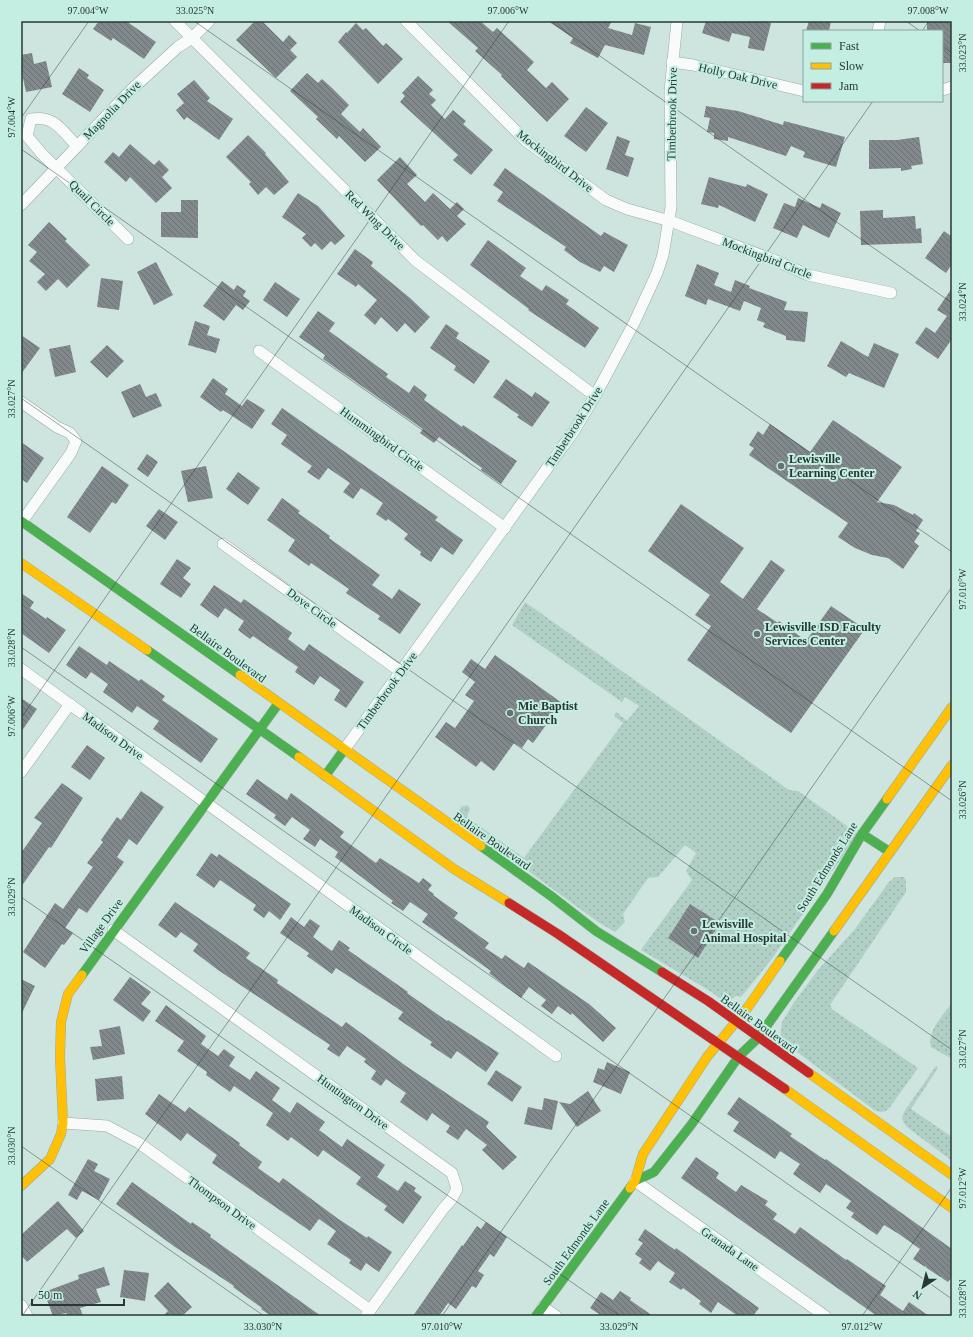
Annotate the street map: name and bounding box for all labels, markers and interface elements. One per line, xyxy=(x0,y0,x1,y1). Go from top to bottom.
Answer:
text: 97.004°W xyxy=(68,5,109,16)
text: 33.025°N xyxy=(176,5,214,16)
text: 97.006°W xyxy=(488,5,529,16)
text: 97.008°W xyxy=(908,5,949,16)
legend xyxy=(803,30,943,102)
text: 33.023°N xyxy=(957,34,968,72)
text: Fast xyxy=(839,39,860,53)
text: Slow xyxy=(839,59,864,73)
street label: Holly Oak Drive xyxy=(697,60,779,92)
street label: Timberbrook Drive xyxy=(664,67,680,161)
street label: Magnolia Drive xyxy=(80,78,144,142)
text: Jam xyxy=(839,79,859,93)
text: 97.004°W xyxy=(6,96,17,137)
street label: Mockingbird Drive xyxy=(514,127,596,195)
street label: Quail Circle xyxy=(66,177,118,229)
street label: Red Wing Drive xyxy=(342,187,408,253)
street label: Mockingbird Circle xyxy=(720,234,814,282)
text: 33.024°N xyxy=(957,283,968,321)
text: 33.027°N xyxy=(6,380,17,418)
street label: Timberbrook Drive xyxy=(543,384,605,470)
street label: Hummingbird Circle xyxy=(337,404,427,474)
place label: Lewisville Learning Center xyxy=(789,452,875,480)
marker: Lewisville Learning Center xyxy=(776,461,786,471)
text: 97.010°W xyxy=(957,568,968,609)
street label: Dove Circle xyxy=(284,585,340,631)
place label: Lewisville ISD Faculty Services Center xyxy=(765,620,881,648)
street label: Bellaire Boulevard xyxy=(187,621,269,685)
text: 33.028°N xyxy=(6,629,17,667)
marker: Lewisville ISD Faculty Services Center xyxy=(752,629,762,639)
street label: Timberbrook Drive xyxy=(354,649,420,733)
text: 97.006°W xyxy=(6,695,17,736)
place label: Mie Baptist Church xyxy=(518,699,578,727)
marker: Mie Baptist Church xyxy=(505,708,515,718)
street label: Madison Drive xyxy=(80,709,146,763)
text: 33.026°N xyxy=(957,781,968,819)
street label: Bellaire Boulevard xyxy=(451,809,533,873)
street label: South Edmonds Lane xyxy=(794,819,860,915)
text: 33.029°N xyxy=(6,878,17,916)
street label: Village Drive xyxy=(76,896,126,956)
street label: Madison Circle xyxy=(347,902,415,958)
place label: Lewisville Animal Hospital xyxy=(702,917,787,945)
marker: Lewisville Animal Hospital xyxy=(689,926,699,936)
street label: Bellaire Boulevard xyxy=(718,992,800,1056)
text: 33.027°N xyxy=(957,1030,968,1068)
street label: Huntington Drive xyxy=(315,1071,391,1133)
text: 33.030°N xyxy=(6,1127,17,1165)
text: 97.012°W xyxy=(957,1167,968,1208)
street label: Thompson Drive xyxy=(185,1173,259,1233)
street label: South Edmonds Lane xyxy=(540,1196,612,1288)
street label: Granada Lane xyxy=(698,1224,762,1274)
north arrow xyxy=(903,1267,943,1307)
text: 33.028°N xyxy=(957,1280,968,1318)
scale bar xyxy=(32,1281,124,1307)
text: 50 m xyxy=(38,1288,63,1302)
text: N xyxy=(911,1288,924,1302)
text: 33.030°N xyxy=(244,1321,282,1332)
text: 97.010°W xyxy=(422,1321,463,1332)
text: 33.029°N xyxy=(600,1321,638,1332)
text: 97.012°W xyxy=(842,1321,883,1332)

